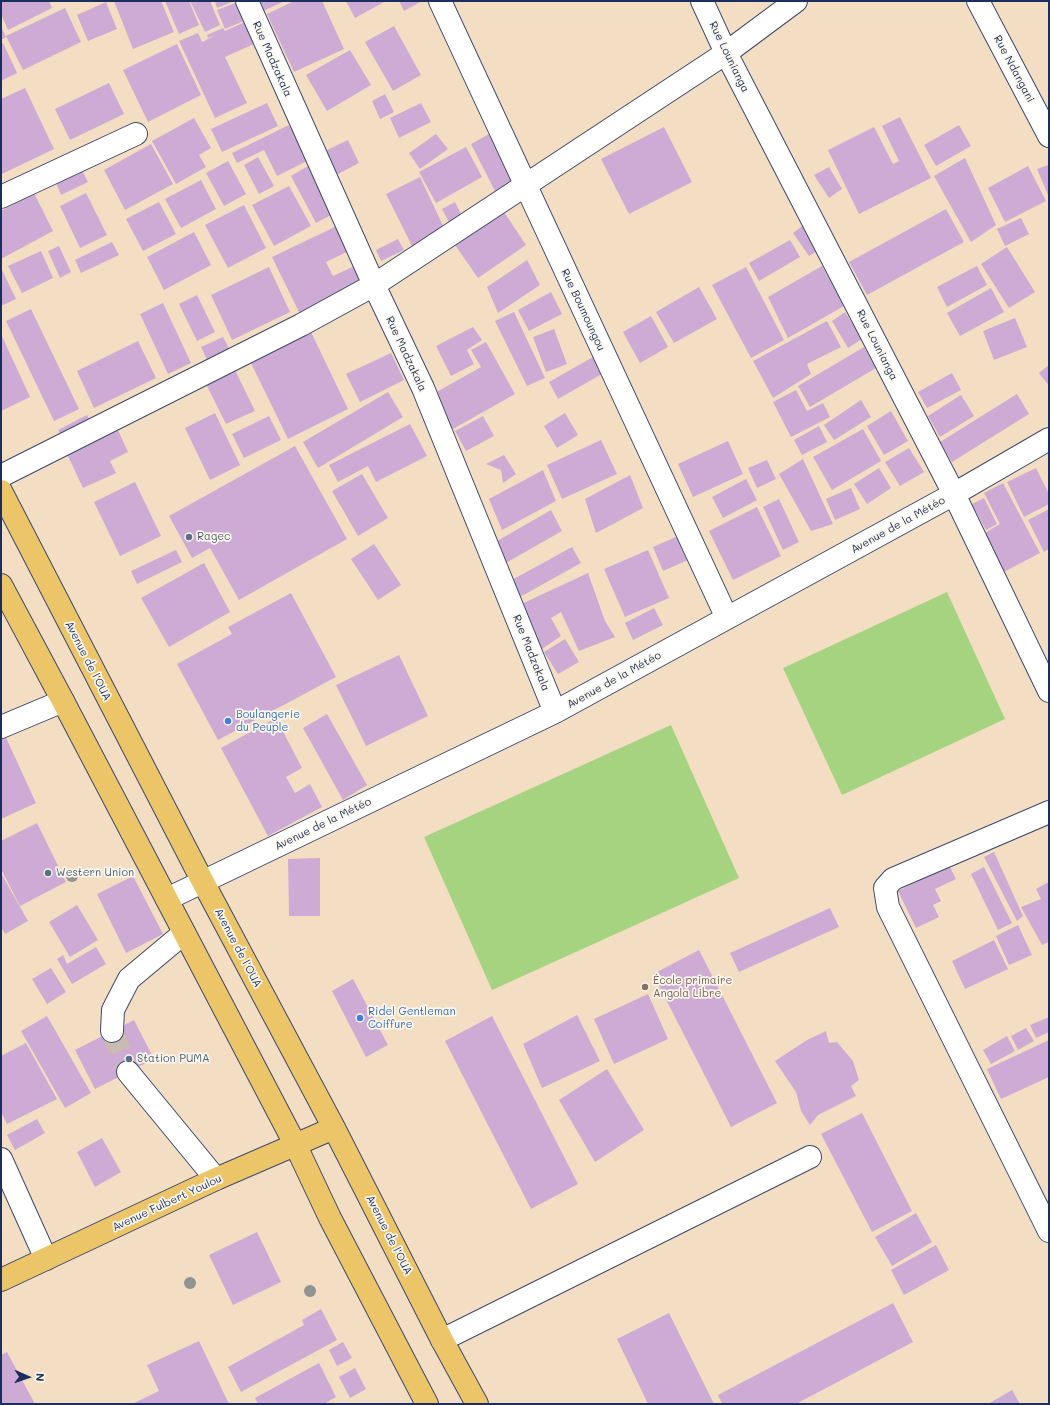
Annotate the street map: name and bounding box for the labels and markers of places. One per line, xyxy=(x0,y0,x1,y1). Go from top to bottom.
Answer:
place label: Ragec xyxy=(197,530,231,544)
marker: Ragec xyxy=(184,532,194,542)
place label: Boulangerie du Peuple xyxy=(236,708,300,734)
marker: Boulangerie du Peuple xyxy=(223,716,233,726)
place label: Western Union xyxy=(56,866,134,880)
marker: Western Union xyxy=(43,868,53,878)
place label: École primaire Angola Libre xyxy=(653,974,732,1000)
marker: École primaire Angola Libre xyxy=(640,982,650,992)
place label: Ridel Gentleman Coiffure xyxy=(368,1005,456,1031)
marker: Ridel Gentleman Coiffure xyxy=(355,1013,365,1023)
place label: Station PUMA xyxy=(137,1052,210,1066)
marker: Station PUMA xyxy=(124,1054,134,1064)

